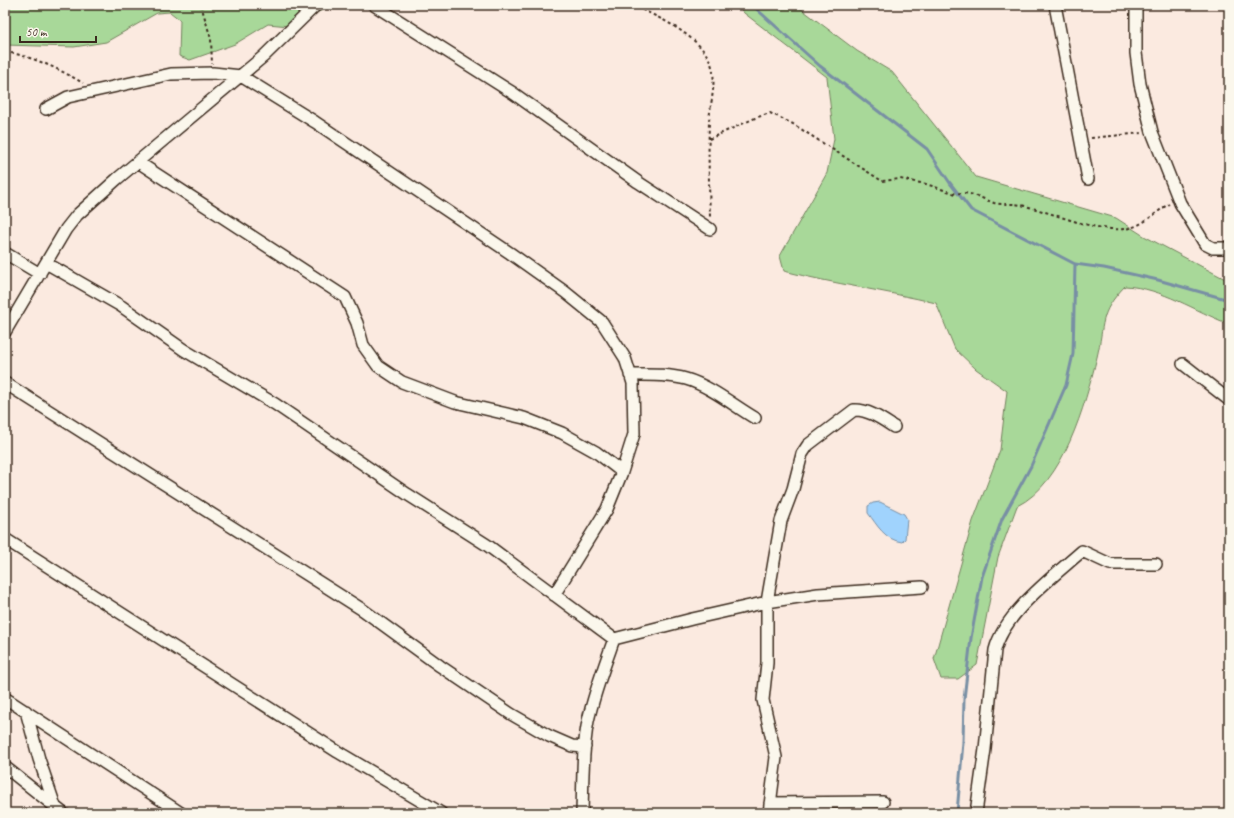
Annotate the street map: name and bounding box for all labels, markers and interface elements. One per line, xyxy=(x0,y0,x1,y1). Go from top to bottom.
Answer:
scale bar xyxy=(20,18,96,44)
text: 50 m xyxy=(26,24,48,40)

